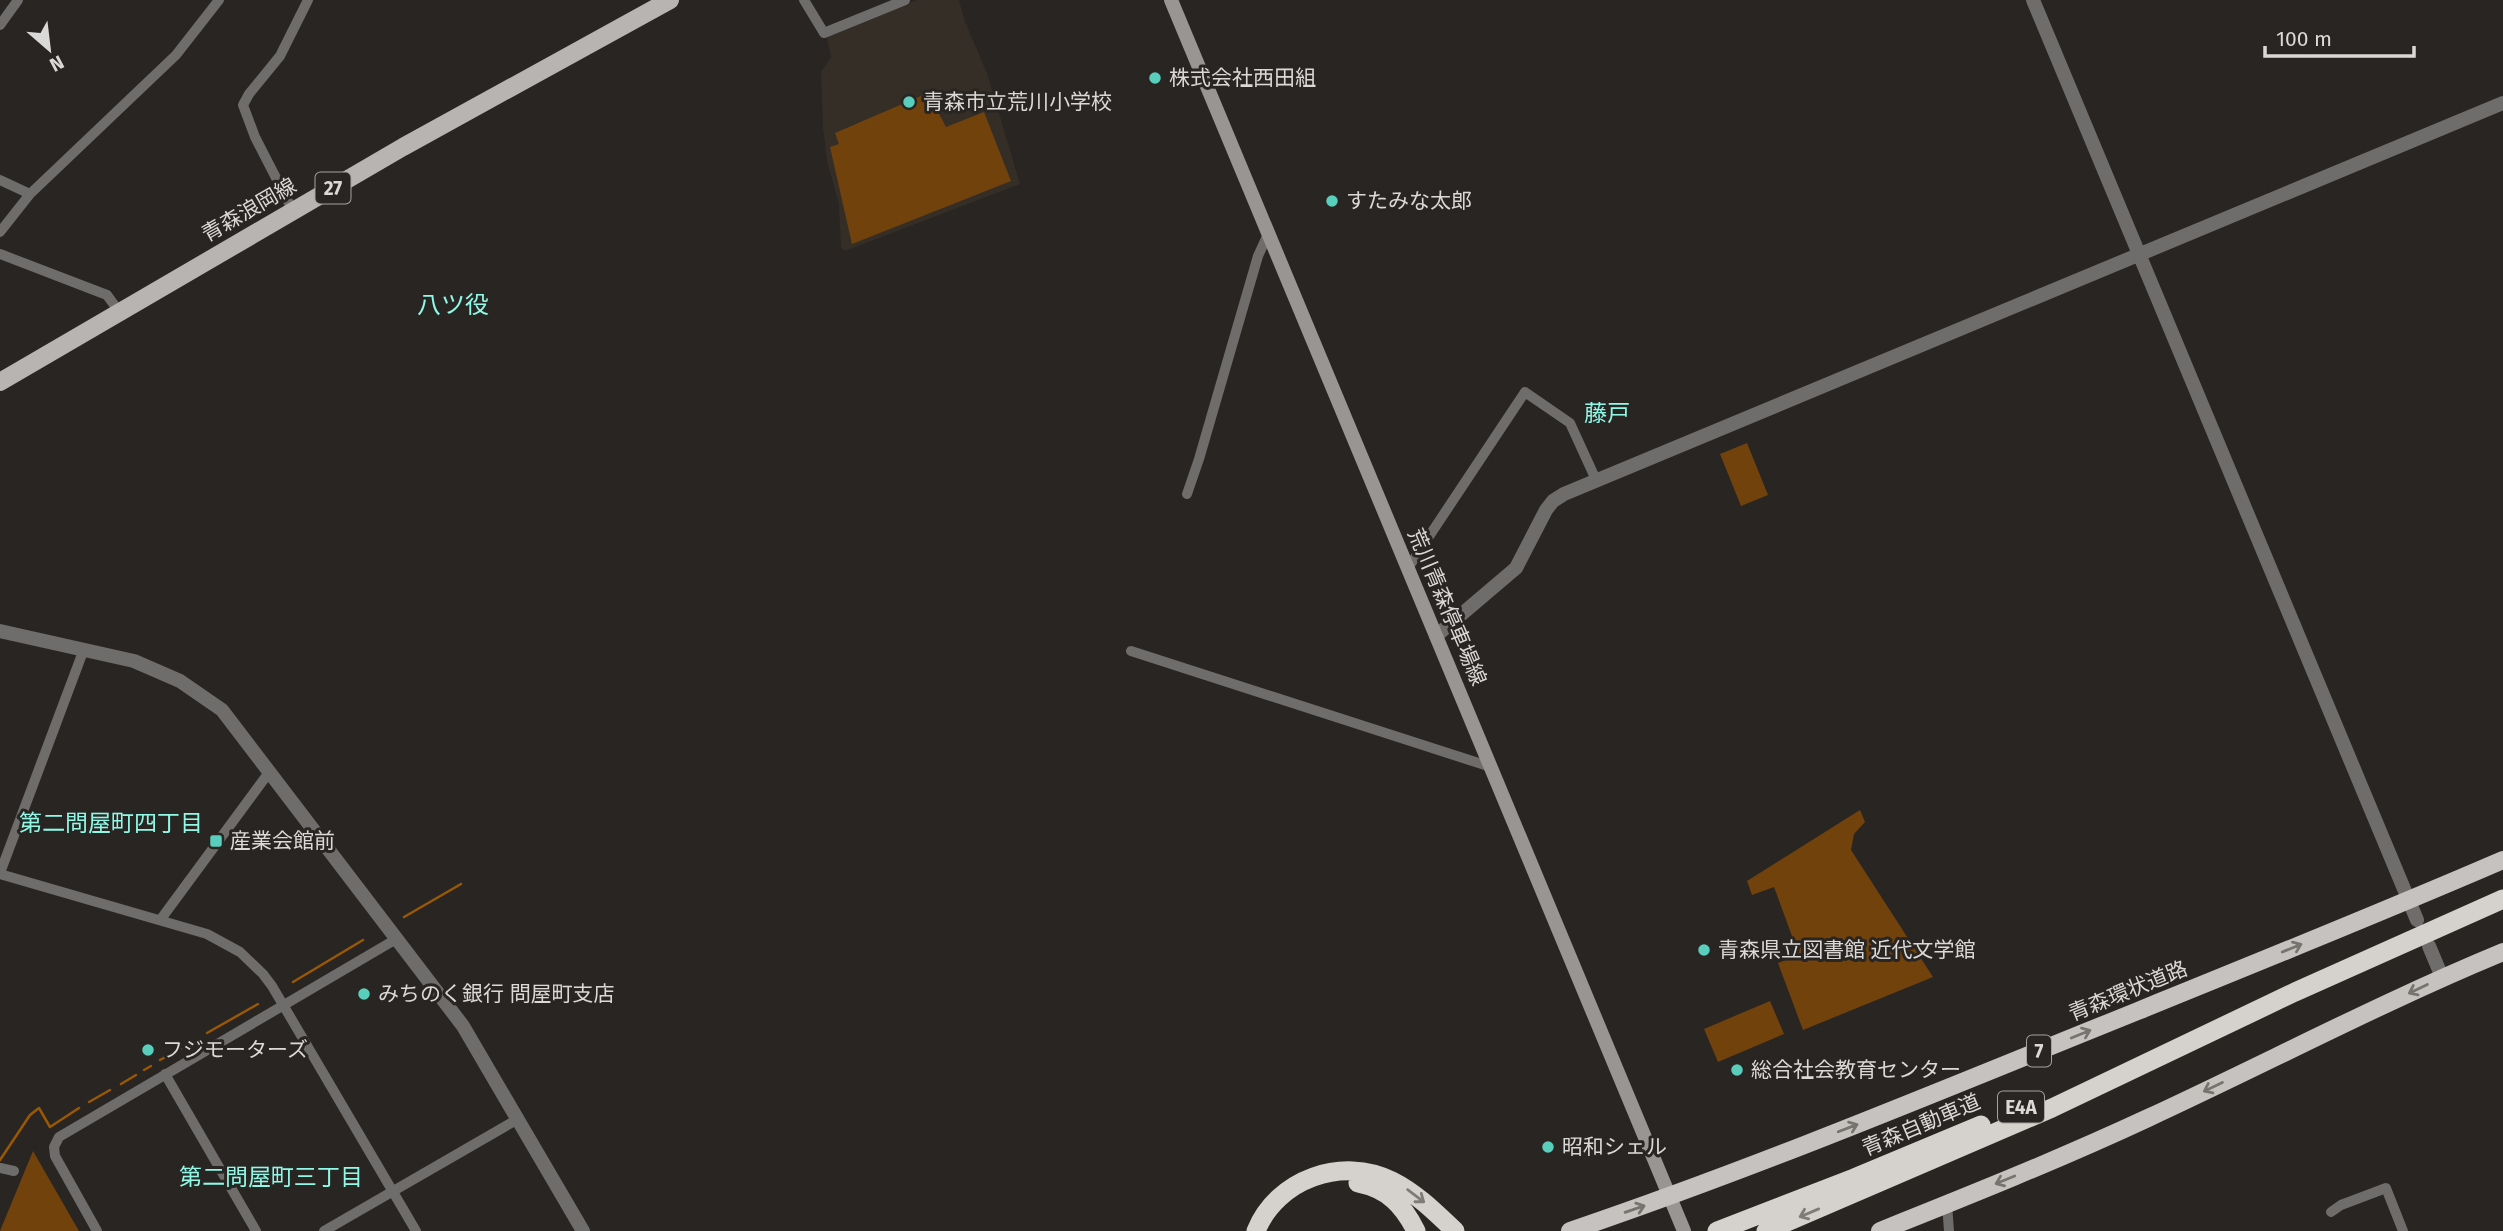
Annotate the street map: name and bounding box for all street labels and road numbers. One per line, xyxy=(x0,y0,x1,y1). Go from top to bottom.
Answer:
street label: 青森浪岡線 xyxy=(197,172,301,248)
road number: 27 xyxy=(316,172,350,204)
street label: 荒川青森停車場線 xyxy=(1402,525,1492,689)
street label: 青森環状道路 xyxy=(2065,955,2191,1027)
road number: 7 xyxy=(2027,1036,2051,1066)
street label: 青森自動車道 xyxy=(1858,1088,1984,1162)
road number: E4A xyxy=(1998,1092,2044,1122)

